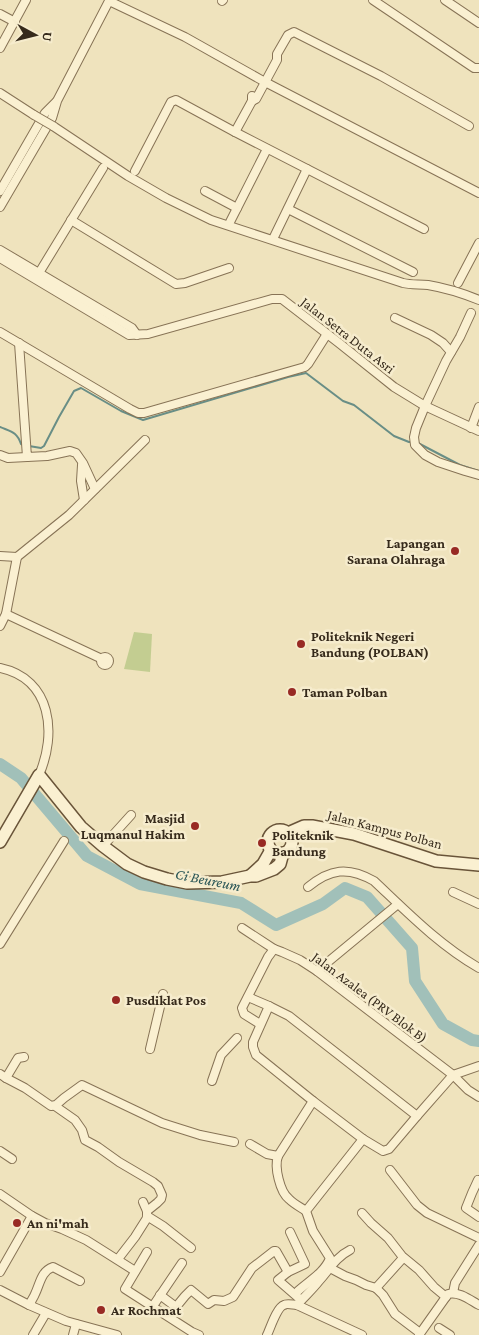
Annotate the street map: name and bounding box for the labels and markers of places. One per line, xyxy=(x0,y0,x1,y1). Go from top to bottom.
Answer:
place label: Lapangan Sarana Olahraga xyxy=(347,535,445,567)
marker: Lapangan Sarana Olahraga xyxy=(449,545,461,557)
place label: Politeknik Negeri Bandung (POLBAN) xyxy=(311,628,429,661)
marker: Politeknik Negeri Bandung (POLBAN) xyxy=(295,638,307,650)
place label: Taman Polban xyxy=(302,684,387,700)
marker: Taman Polban xyxy=(286,686,298,698)
place label: Masjid Luqmanul Hakim xyxy=(81,810,185,842)
marker: Masjid Luqmanul Hakim xyxy=(189,820,201,832)
place label: Politeknik Bandung xyxy=(272,827,334,859)
marker: Politeknik Bandung xyxy=(256,837,268,849)
place label: Pusdiklat Pos xyxy=(126,992,206,1008)
marker: Pusdiklat Pos xyxy=(110,994,122,1006)
place label: An ni'mah xyxy=(26,1215,89,1231)
marker: An ni'mah xyxy=(11,1217,23,1229)
place label: Ar Rochmat xyxy=(110,1302,182,1318)
marker: Ar Rochmat xyxy=(95,1304,107,1316)

